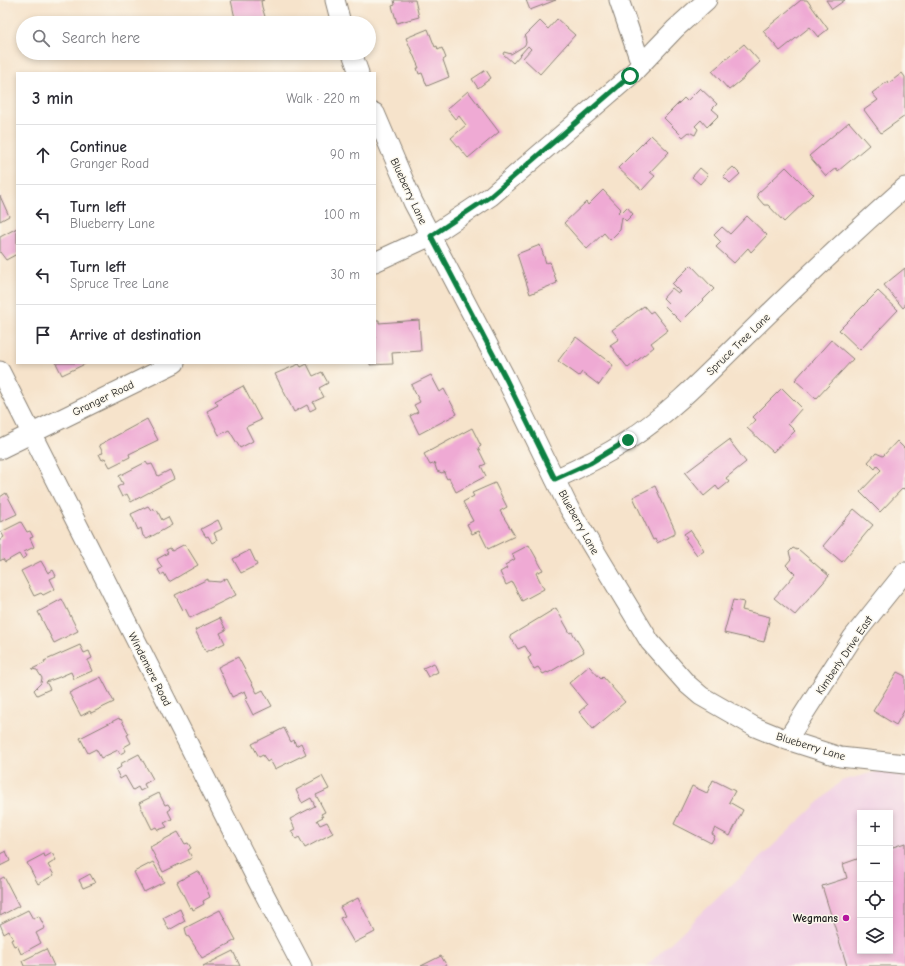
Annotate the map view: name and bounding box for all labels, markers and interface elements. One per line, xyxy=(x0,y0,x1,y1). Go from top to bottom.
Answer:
search box xyxy=(16,16,376,60)
icon: search xyxy=(30,27,52,49)
text: Search here xyxy=(62,29,140,47)
route start xyxy=(621,67,639,85)
text: 3 min xyxy=(32,89,73,108)
text: Walk · 220 m xyxy=(286,91,360,106)
text: Continue xyxy=(70,138,127,156)
icon: ahead xyxy=(32,144,54,166)
text: 90 m xyxy=(330,147,360,162)
text: Granger Road xyxy=(70,156,149,171)
street label: Blueberry Lane xyxy=(388,156,430,227)
text: Turn left xyxy=(70,198,126,216)
icon: left xyxy=(32,204,54,226)
text: 100 m xyxy=(324,207,360,222)
text: Blueberry Lane xyxy=(70,216,155,231)
text: Turn left xyxy=(70,258,126,276)
icon: left xyxy=(32,264,54,286)
text: 30 m xyxy=(330,267,360,282)
text: Spruce Tree Lane xyxy=(70,276,169,291)
street label: Spruce Tree Lane xyxy=(704,310,773,378)
icon: arrive xyxy=(32,324,54,346)
text: Arrive at destination xyxy=(70,326,201,344)
street label: Granger Road xyxy=(70,378,136,419)
route end xyxy=(619,431,637,449)
street label: Blueberry Lane xyxy=(556,488,602,557)
street label: Kimberly Drive East xyxy=(813,613,876,697)
street label: Windemere Road xyxy=(125,630,174,708)
street label: Blueberry Lane xyxy=(775,730,847,763)
map controls xyxy=(857,810,893,954)
button: + xyxy=(857,810,893,846)
button: − xyxy=(857,846,893,882)
button: locate xyxy=(857,882,893,918)
place label: Wegmans xyxy=(793,912,838,925)
marker: Wegmans xyxy=(841,913,851,923)
button: layers xyxy=(857,918,893,954)

